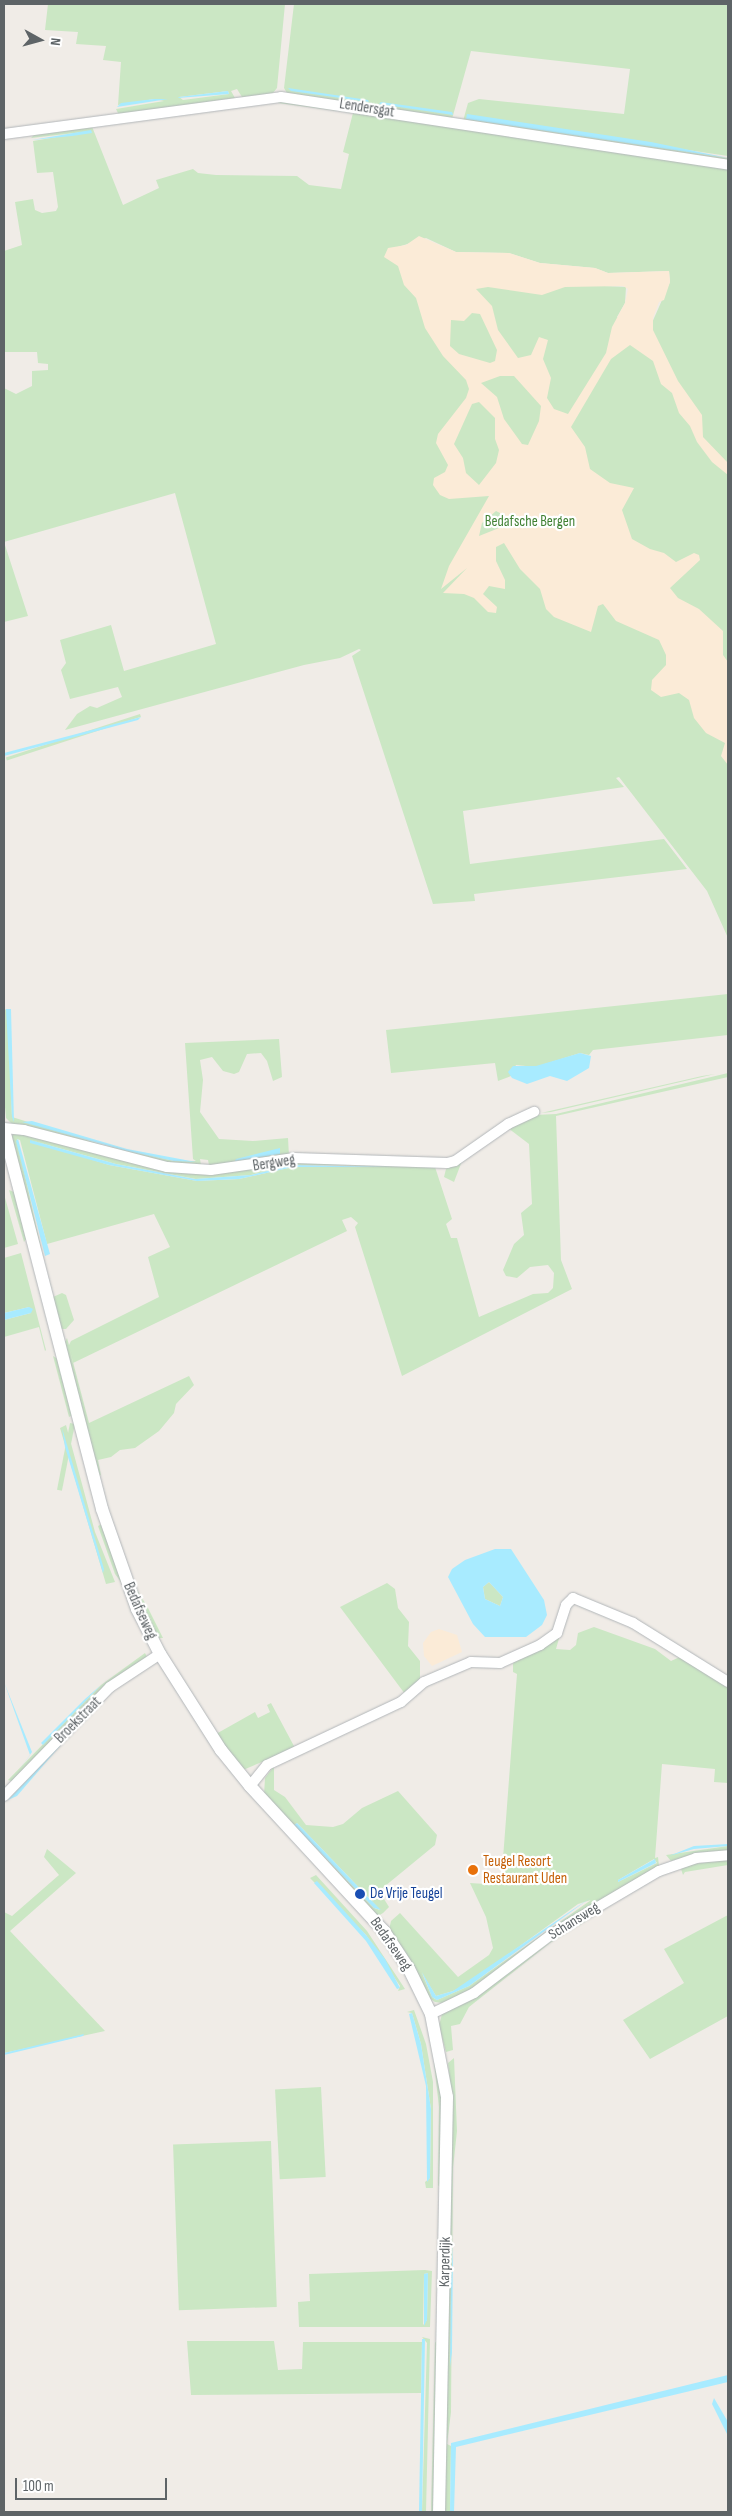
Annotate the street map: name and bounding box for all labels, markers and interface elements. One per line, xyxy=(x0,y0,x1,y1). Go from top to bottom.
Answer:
north arrow xyxy=(15,15,65,65)
text: N xyxy=(46,37,64,47)
street label: Lendersgat xyxy=(338,95,396,121)
park label: Bedafsche Bergen xyxy=(485,513,575,531)
street label: Bergweg xyxy=(251,1151,297,1175)
street label: Bedafseweg xyxy=(119,1580,161,1642)
street label: Broekstraat xyxy=(51,1693,105,1747)
place label: Teugel Resort Restaurant Uden xyxy=(483,1852,567,1887)
marker: Teugel Resort Restaurant Uden xyxy=(467,1864,479,1876)
place label: De Vrije Teugel xyxy=(370,1885,443,1903)
marker: De Vrije Teugel xyxy=(354,1888,366,1900)
street label: Schansweg xyxy=(545,1898,603,1944)
street label: Bedafseweg xyxy=(366,1914,416,1974)
street label: Karperdijk xyxy=(436,2237,454,2287)
scale bar xyxy=(18,2468,170,2500)
text: 100 m xyxy=(23,2477,54,2496)

